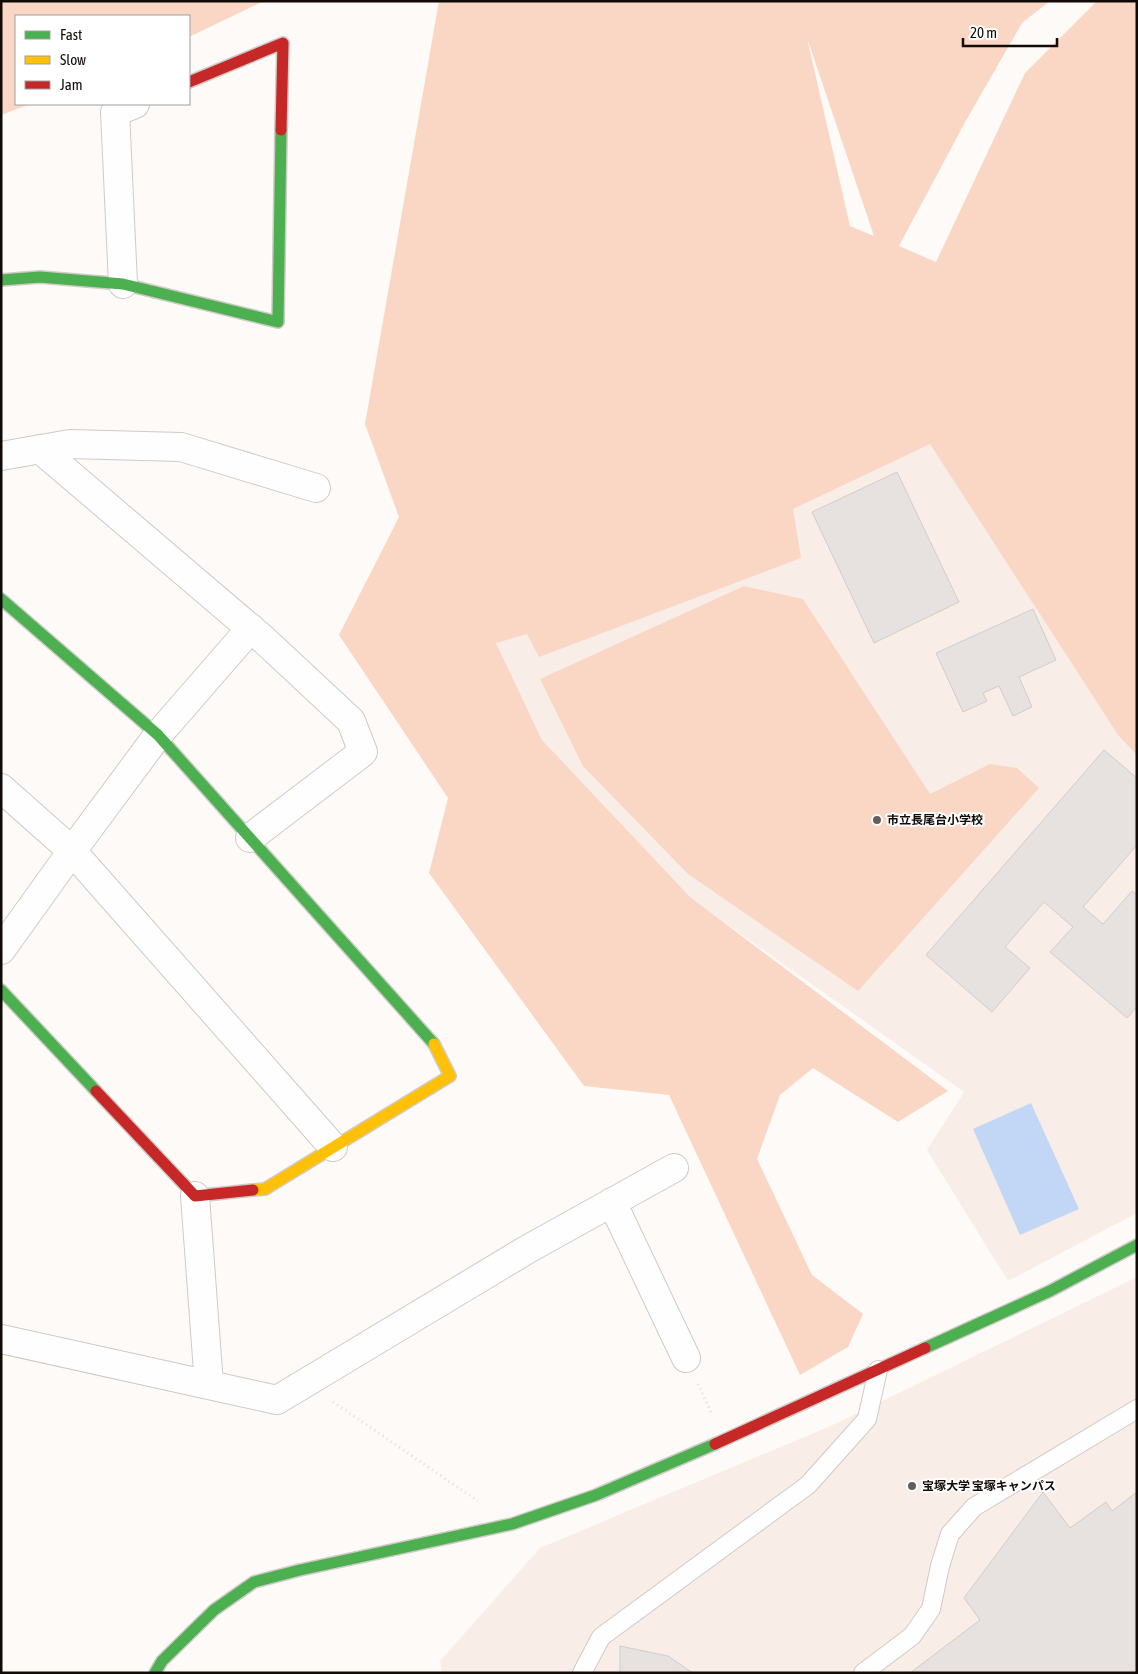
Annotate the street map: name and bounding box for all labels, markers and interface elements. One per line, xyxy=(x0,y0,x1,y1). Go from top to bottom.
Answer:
legend xyxy=(15,15,190,105)
scale bar xyxy=(963,15,1057,47)
text: 20 m xyxy=(970,24,997,41)
text: Fast xyxy=(60,26,82,43)
text: Slow xyxy=(60,51,86,68)
text: Jam xyxy=(60,76,83,93)
place label: 市立長尾台小学校 xyxy=(887,813,983,827)
marker: 市立長尾台小学校 xyxy=(871,814,883,826)
place label: 宝塚大学 宝塚キャンパス xyxy=(922,1479,1056,1493)
marker: 宝塚大学 宝塚キャンパス xyxy=(906,1480,918,1492)

